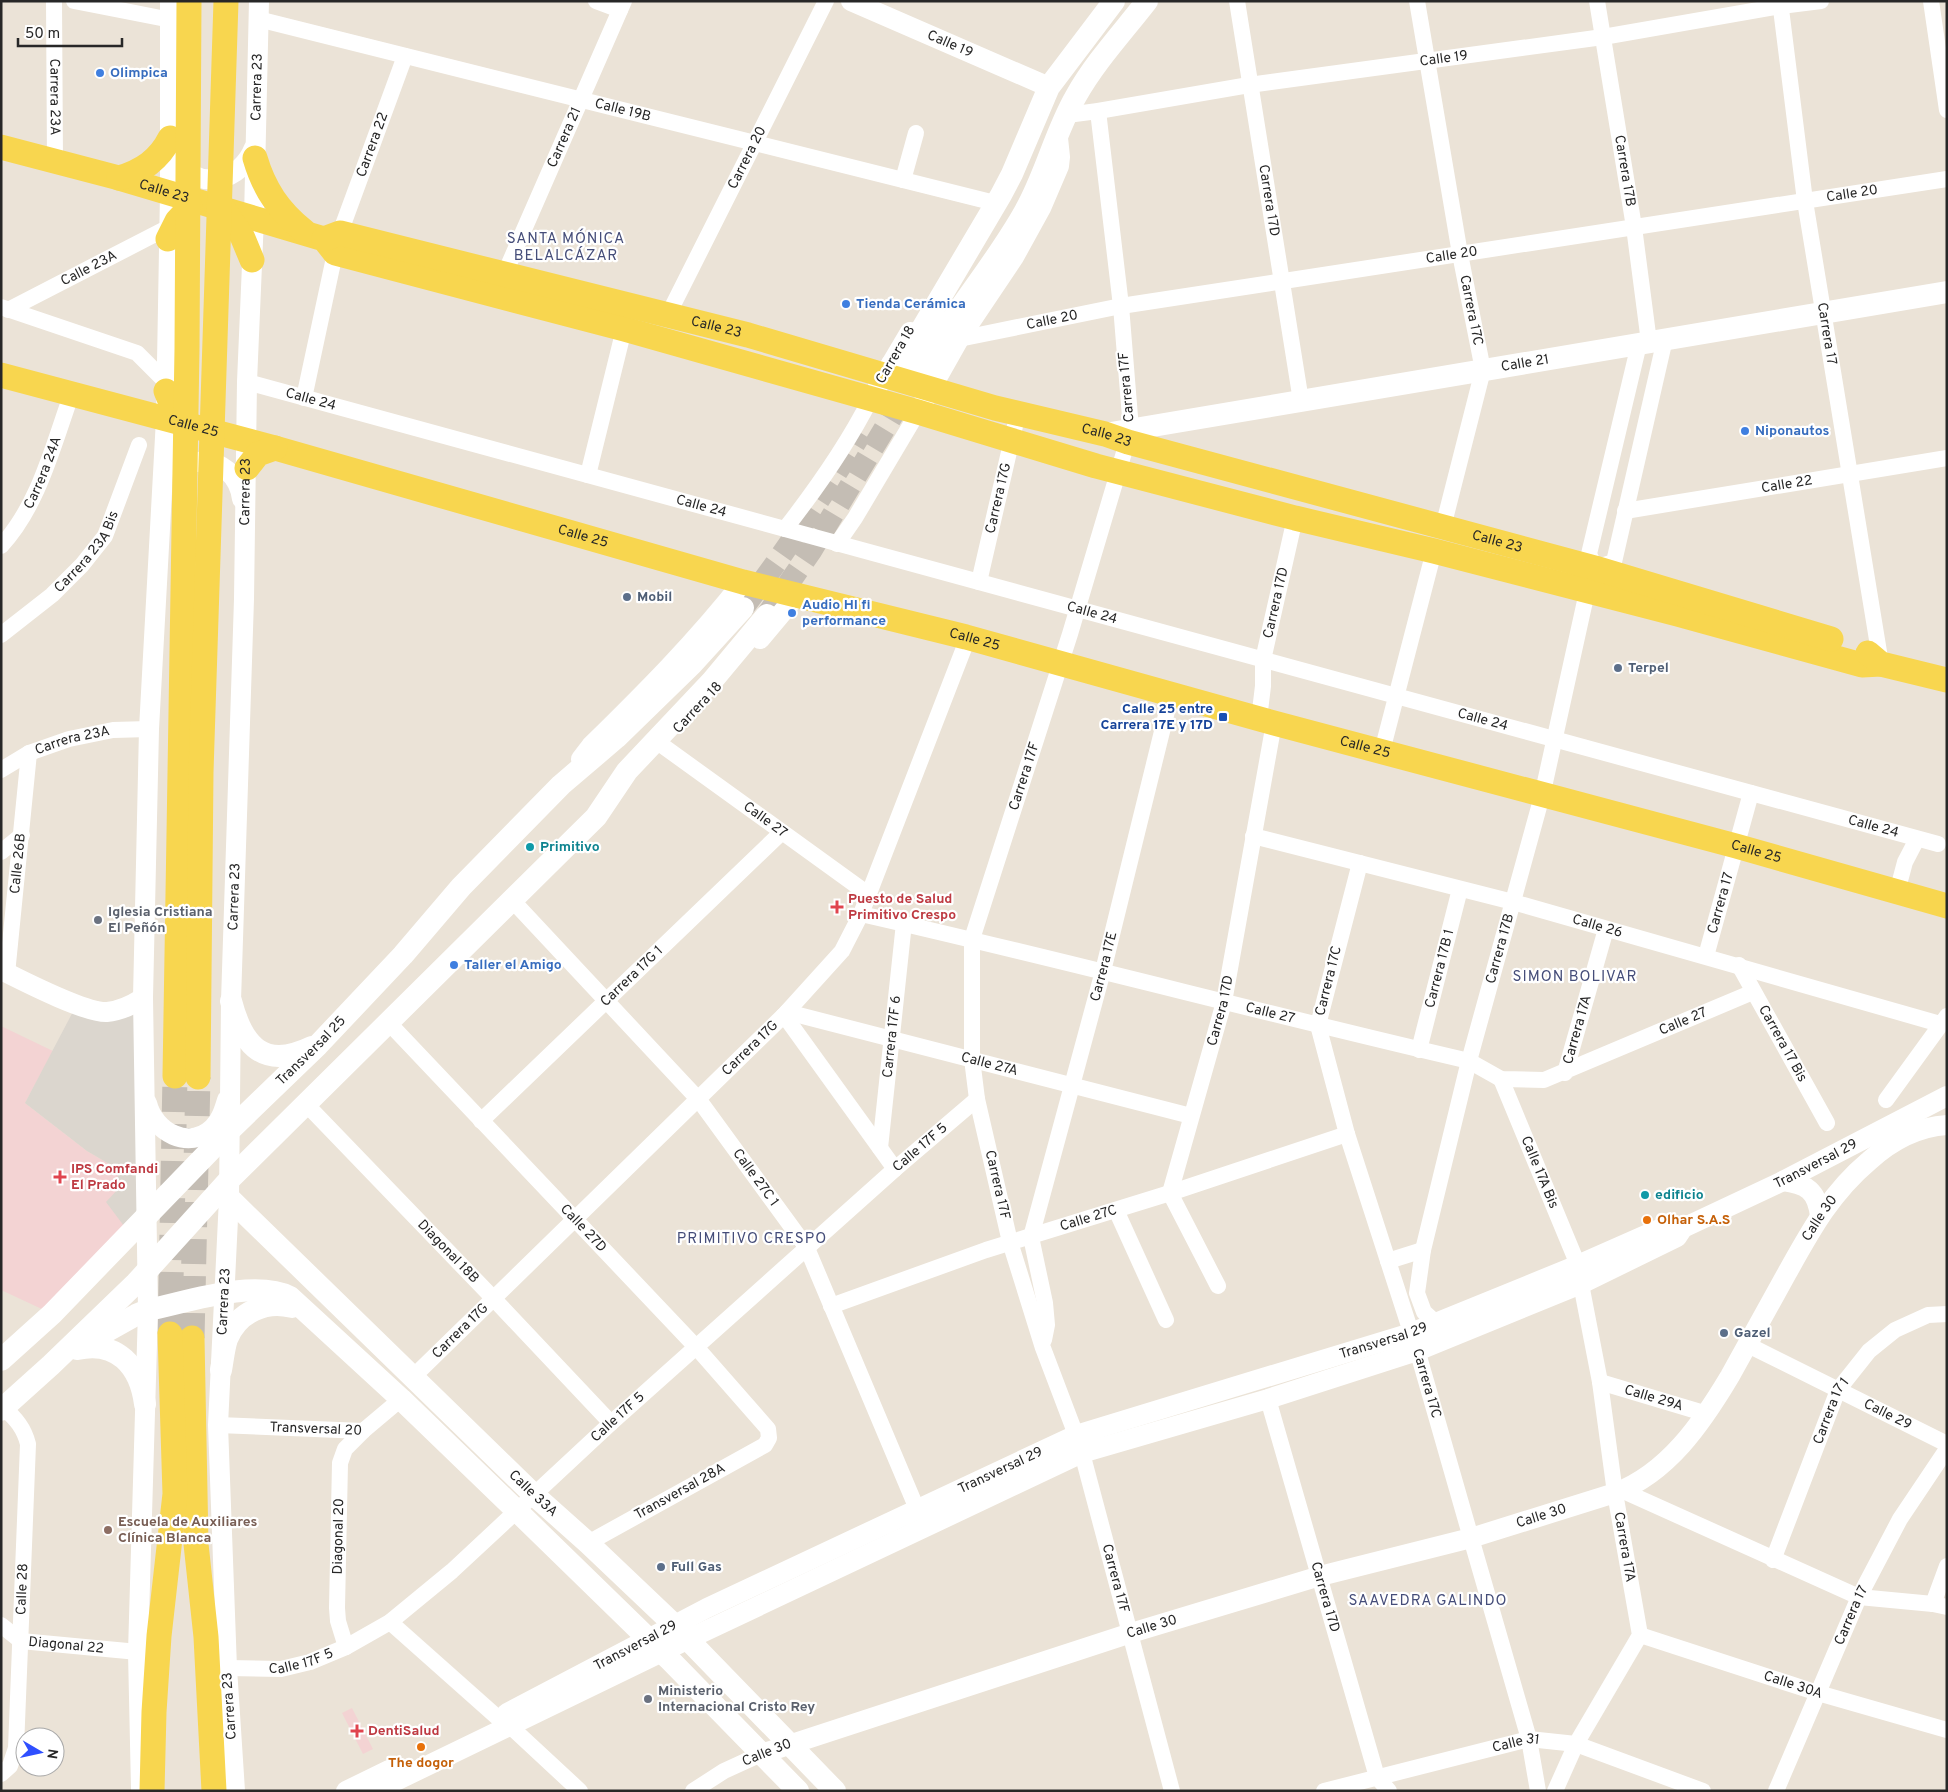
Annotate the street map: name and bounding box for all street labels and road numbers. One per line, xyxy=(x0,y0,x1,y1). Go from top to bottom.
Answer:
street label: Calle 19 xyxy=(925,27,976,61)
street label: Calle 19 xyxy=(1419,47,1469,70)
street label: Carrera 23 xyxy=(248,53,266,121)
street label: Carrera 23A xyxy=(46,58,63,136)
street label: Calle 19B xyxy=(593,95,653,125)
street label: Carrera 21 xyxy=(544,104,585,170)
street label: Carrera 22 xyxy=(353,110,392,180)
street label: Carrera 20 xyxy=(724,123,770,192)
street label: Carrera 17B xyxy=(1611,134,1639,208)
street label: Carrera 17D xyxy=(1255,163,1283,238)
street label: Calle 23 xyxy=(137,176,191,207)
street label: Calle 20 xyxy=(1825,181,1879,206)
street label: Calle 20 xyxy=(1425,243,1479,268)
street label: Calle 23A xyxy=(58,247,120,290)
street label: Carrera 17C xyxy=(1456,273,1486,347)
street label: Carrera 17 xyxy=(1813,301,1840,366)
street label: Calle 20 xyxy=(1025,306,1079,334)
street label: Calle 23 xyxy=(689,313,743,342)
street label: Carrera 18 xyxy=(873,323,919,387)
street label: Carrera 17F xyxy=(1115,351,1139,423)
street label: Calle 21 xyxy=(1500,351,1550,376)
street label: Calle 24 xyxy=(283,384,338,414)
street label: Calle 25 xyxy=(166,411,221,441)
street label: Calle 23 xyxy=(1080,420,1134,451)
street label: Carrera 24A xyxy=(20,434,65,512)
street label: Carrera 23 xyxy=(237,458,254,526)
street label: Carrera 17G xyxy=(982,461,1015,535)
street label: Calle 22 xyxy=(1760,472,1814,497)
street label: Calle 24 xyxy=(674,491,729,521)
street label: Carrera 23A Bis xyxy=(51,508,122,596)
street label: Calle 25 xyxy=(556,521,610,552)
street label: Calle 23 xyxy=(1470,527,1524,557)
street label: Carrera 17D xyxy=(1260,565,1292,640)
street label: Calle 24 xyxy=(1065,598,1119,628)
street label: Calle 25 xyxy=(947,625,1002,655)
street label: Carrera 18 xyxy=(670,679,726,737)
street label: Calle 24 xyxy=(1456,705,1510,735)
street label: Carrera 23A xyxy=(33,722,111,759)
street label: Calle 25 xyxy=(1338,732,1392,762)
street label: Carrera 17F xyxy=(1005,740,1043,813)
street label: Calle 27 xyxy=(740,798,791,841)
street label: Calle 24 xyxy=(1846,811,1901,841)
street label: Calle 26B xyxy=(7,832,29,895)
street label: Calle 25 xyxy=(1729,837,1784,867)
street label: Carrera 23 xyxy=(225,863,244,931)
street label: Carrera 17 xyxy=(1704,870,1737,936)
street label: Calle 26 xyxy=(1570,911,1625,941)
street label: Carrera 17B xyxy=(1482,912,1518,986)
street label: Carrera 17B 1 xyxy=(1422,927,1458,1010)
street label: Carrera 17E xyxy=(1087,930,1121,1003)
street label: Carrera 17G 1 xyxy=(597,942,667,1010)
street label: Carrera 17C xyxy=(1312,944,1346,1018)
street label: Carrera 17D xyxy=(1203,974,1237,1048)
street label: Carrera 17A xyxy=(1559,993,1595,1066)
street label: Carrera 17F 6 xyxy=(879,995,905,1079)
street label: Calle 27 xyxy=(1244,999,1297,1027)
street label: Carrera 17 Bis xyxy=(1755,1002,1811,1085)
street label: Calle 27 xyxy=(1656,1004,1709,1039)
street label: Transversal 25 xyxy=(272,1012,350,1089)
street label: Carrera 17G xyxy=(718,1017,782,1079)
street label: Calle 27A xyxy=(959,1049,1020,1080)
street label: Calle 17F 5 xyxy=(889,1119,951,1176)
street label: Calle 17A Bis xyxy=(1517,1133,1562,1211)
street label: Transversal 29 xyxy=(1771,1135,1860,1193)
street label: Calle 27C 1 xyxy=(729,1145,782,1210)
street label: Carrera 17F xyxy=(981,1149,1013,1222)
street label: Calle 30 xyxy=(1798,1192,1841,1244)
street label: Calle 27D xyxy=(557,1201,610,1256)
street label: Calle 27C xyxy=(1058,1201,1119,1235)
street label: Diagonal 18B xyxy=(414,1216,483,1287)
street label: Carrera 23 xyxy=(214,1267,234,1336)
street label: Carrera 17G xyxy=(428,1300,492,1362)
street label: Transversal 29 xyxy=(1337,1319,1430,1363)
street label: Carrera 17C xyxy=(1408,1346,1445,1420)
street label: Carrera 17 1 xyxy=(1810,1374,1853,1447)
street label: Calle 29A xyxy=(1622,1381,1685,1415)
street label: Calle 17F 5 xyxy=(587,1388,648,1446)
street label: Calle 29 xyxy=(1861,1395,1915,1434)
street label: Transversal 20 xyxy=(269,1419,362,1439)
street label: Transversal 29 xyxy=(955,1443,1046,1498)
street label: Transversal 28A xyxy=(632,1460,728,1524)
street label: Calle 33A xyxy=(505,1466,561,1520)
street label: Diagonal 20 xyxy=(329,1498,348,1574)
street label: Calle 30 xyxy=(1514,1500,1569,1532)
street label: Carrera 17A xyxy=(1609,1511,1639,1583)
street label: Carrera 17F xyxy=(1098,1542,1133,1615)
street label: Carrera 17D xyxy=(1307,1560,1343,1634)
street label: Calle 28 xyxy=(13,1563,32,1615)
street label: Carrera 17 xyxy=(1831,1583,1872,1648)
street label: Calle 30 xyxy=(1124,1611,1179,1642)
street label: Transversal 29 xyxy=(591,1617,680,1674)
street label: Diagonal 22 xyxy=(28,1633,105,1657)
street label: Calle 17F 5 xyxy=(268,1645,336,1678)
street label: Calle 30A xyxy=(1761,1667,1825,1702)
street label: Carrera 23 xyxy=(219,1672,241,1740)
street label: Calle 31 xyxy=(1490,1730,1540,1756)
street label: Calle 30 xyxy=(740,1735,794,1771)

